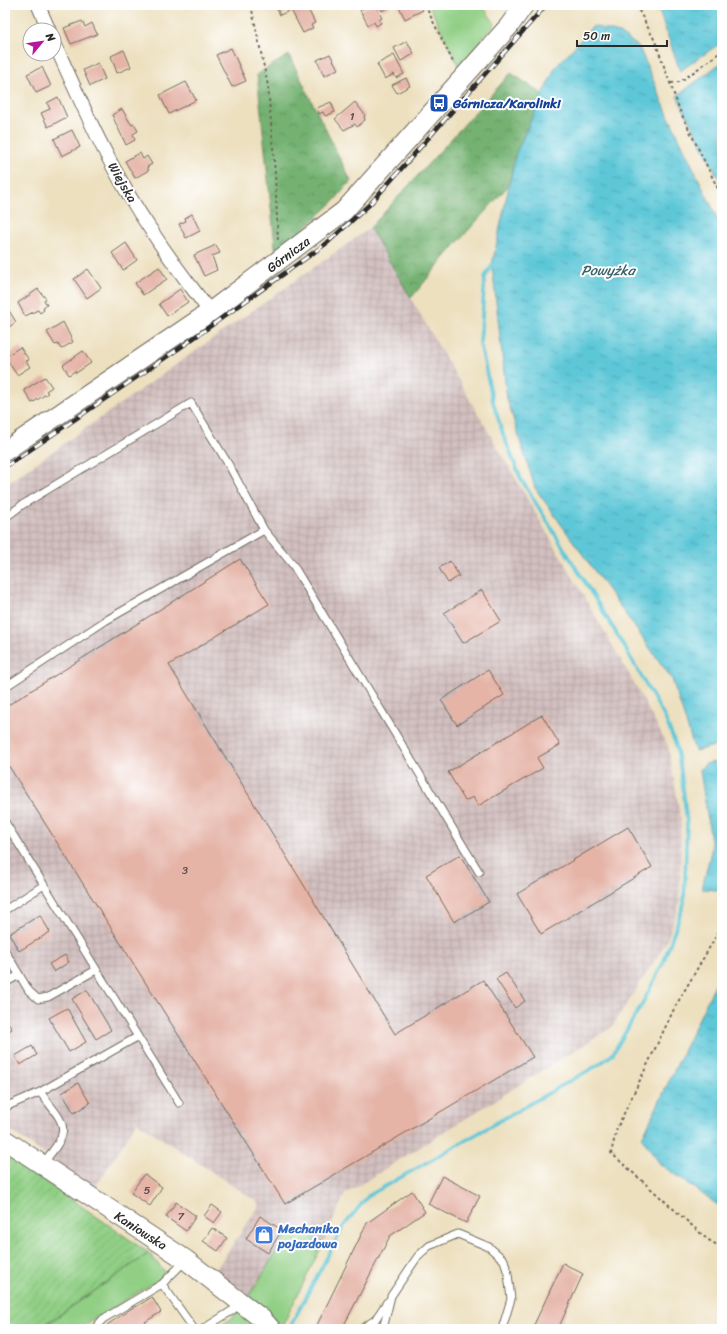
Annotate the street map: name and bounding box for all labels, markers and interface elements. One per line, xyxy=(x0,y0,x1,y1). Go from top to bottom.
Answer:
north arrow xyxy=(22,22,62,62)
scale bar xyxy=(577,22,667,48)
text: 50 m xyxy=(583,25,610,47)
text: N xyxy=(40,29,61,46)
bus stop icon: Górnicza/Karolinki xyxy=(428,92,450,114)
place label: Górnicza/Karolinki xyxy=(452,92,562,115)
house number: 1 xyxy=(350,107,355,126)
street label: Wiejska xyxy=(102,157,144,207)
street label: Górnicza xyxy=(261,230,315,279)
water label: Powyżka xyxy=(581,258,637,283)
house number: 3 xyxy=(182,861,188,880)
house number: 5 xyxy=(144,1181,151,1200)
street label: Kaniowska xyxy=(110,1205,172,1256)
house number: 7 xyxy=(178,1207,185,1226)
place label: Mechanika pojazdowa xyxy=(277,1217,340,1255)
shop icon: Mechanika pojazdowa xyxy=(253,1224,275,1246)

